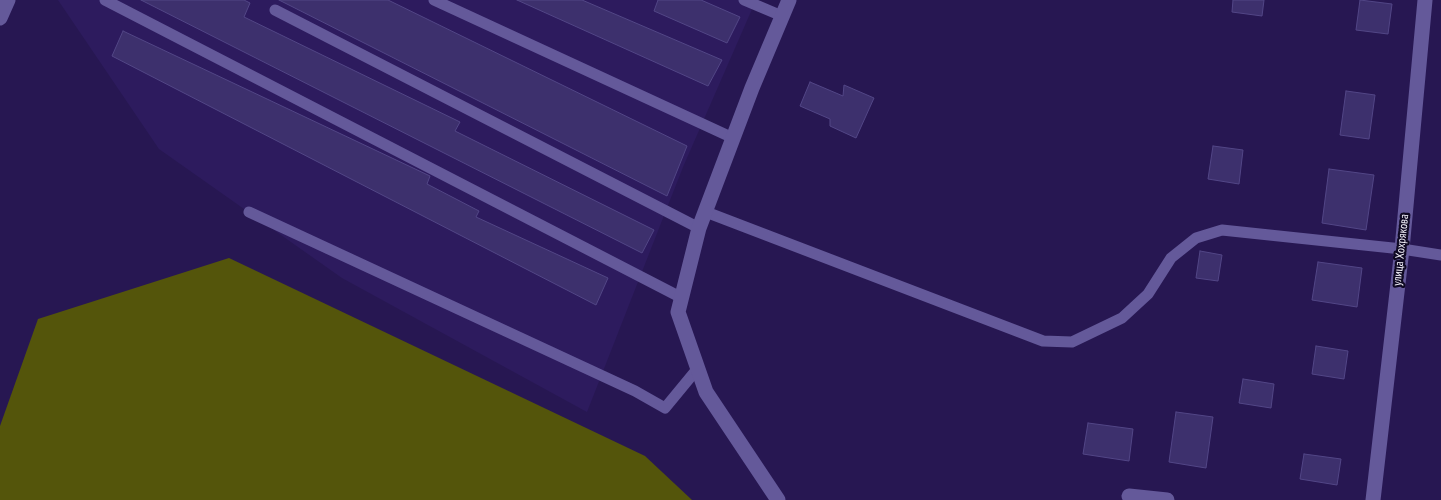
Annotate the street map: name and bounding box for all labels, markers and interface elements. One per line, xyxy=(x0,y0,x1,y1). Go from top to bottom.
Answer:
street label: улица Хохрякова xyxy=(1390,213,1412,287)

